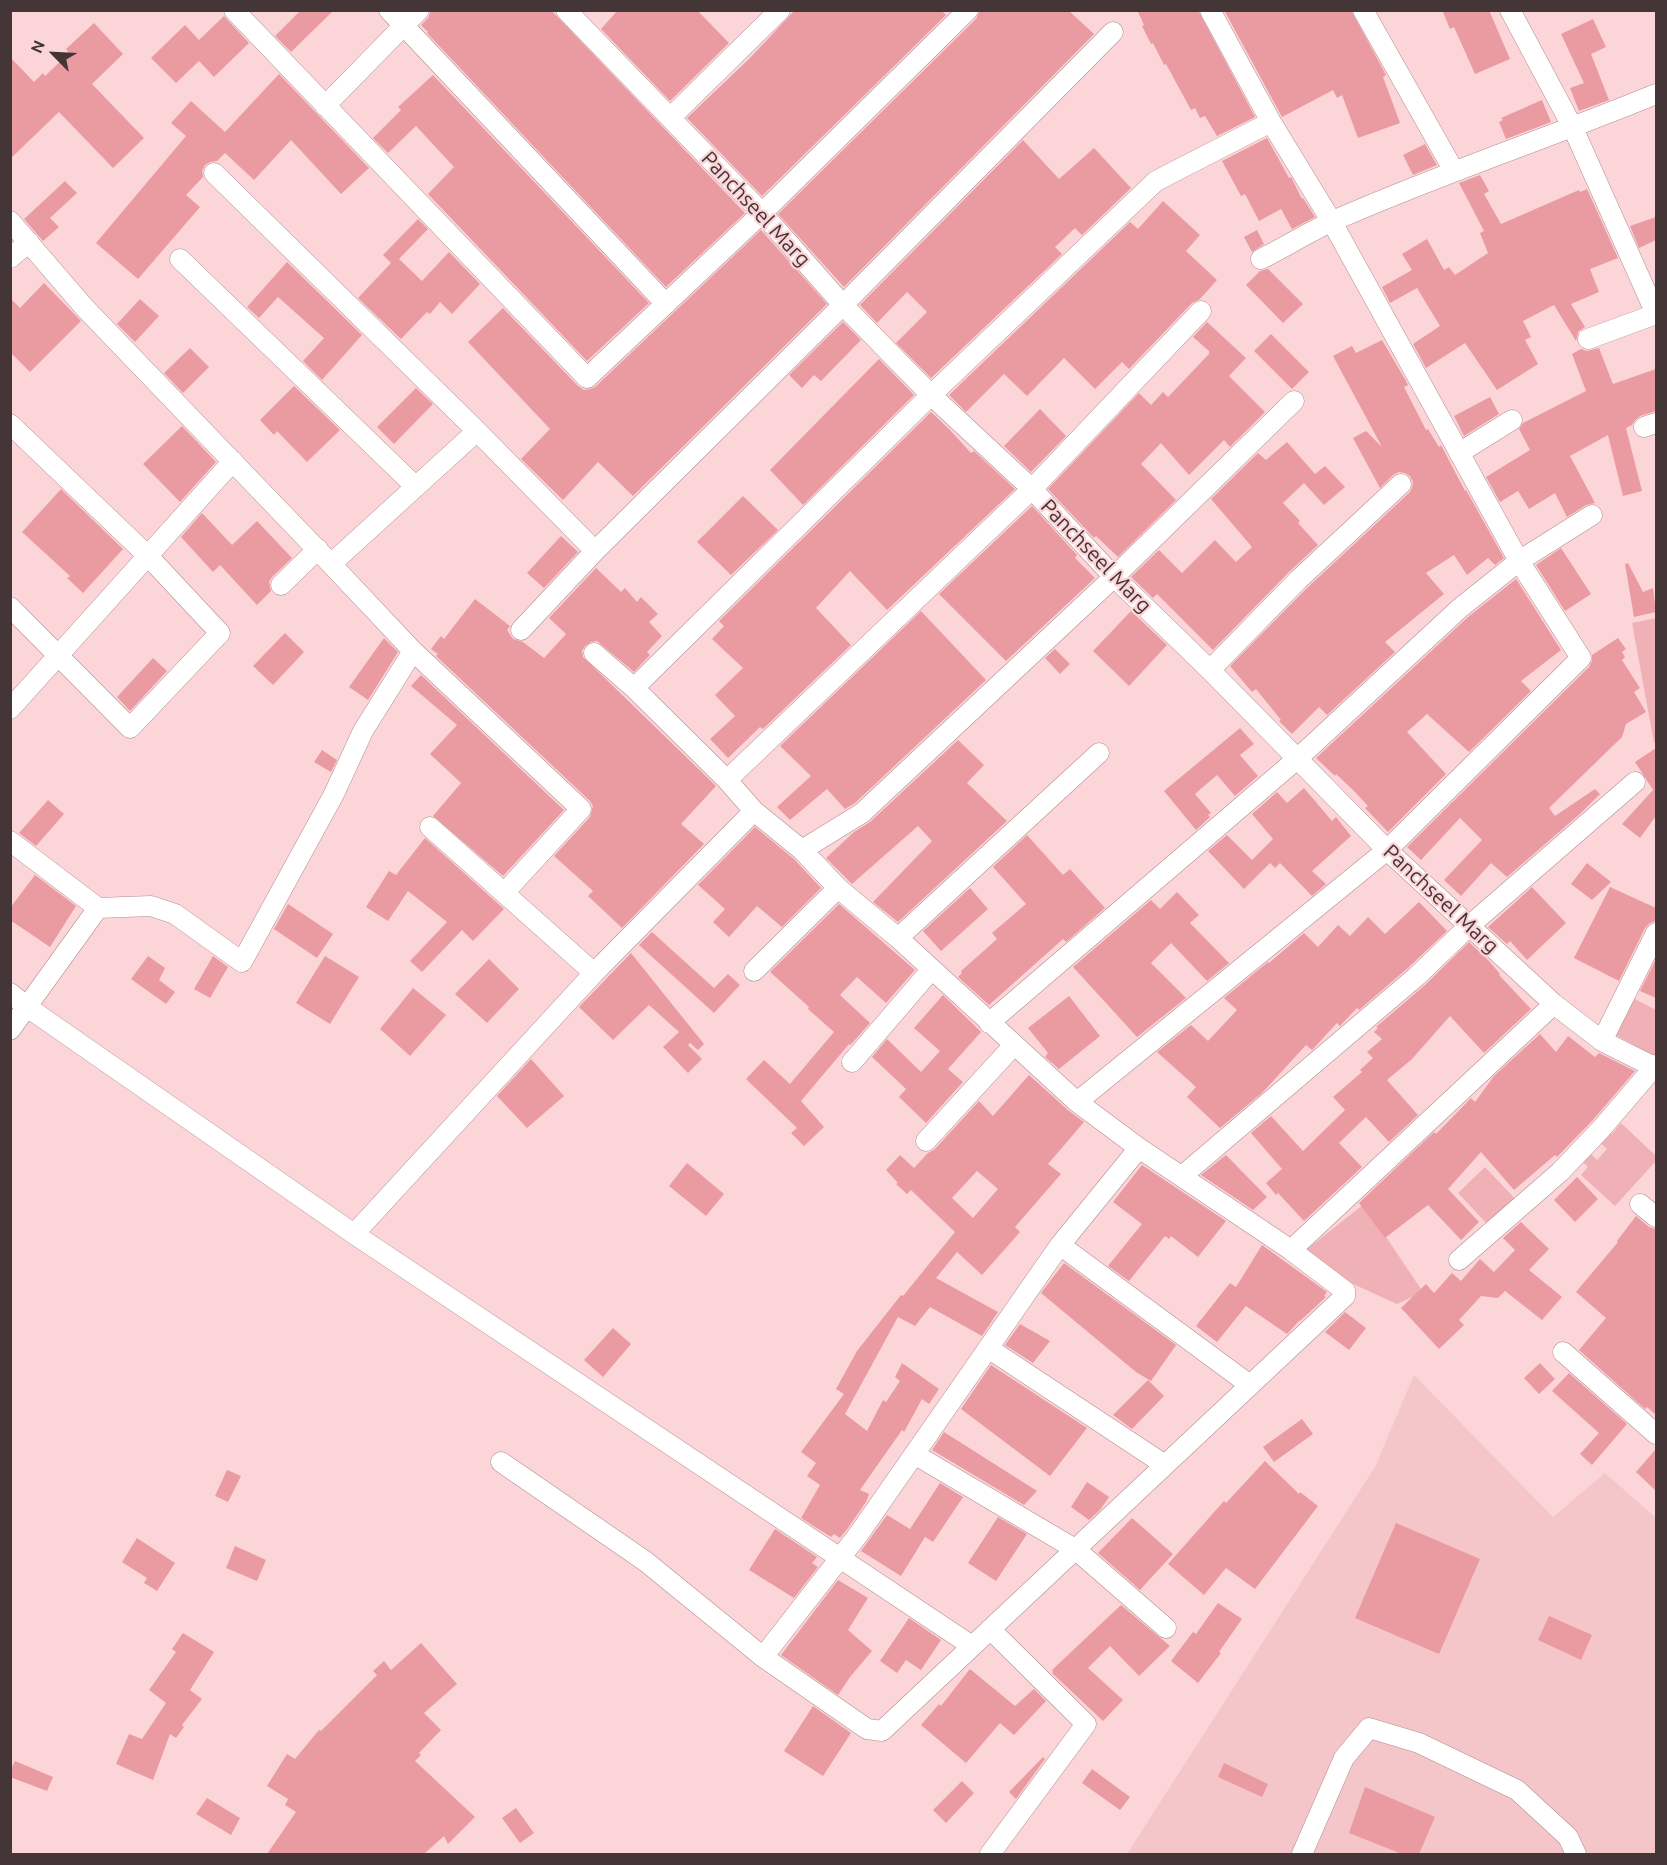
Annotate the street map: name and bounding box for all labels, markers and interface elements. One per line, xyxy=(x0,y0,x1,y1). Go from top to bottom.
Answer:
north arrow xyxy=(24,24,84,84)
text: N xyxy=(27,38,48,56)
street label: Panchseel Marg xyxy=(696,146,816,272)
street label: Panchseel Marg xyxy=(1035,494,1157,618)
street label: Panchseel Marg xyxy=(1378,839,1504,959)

